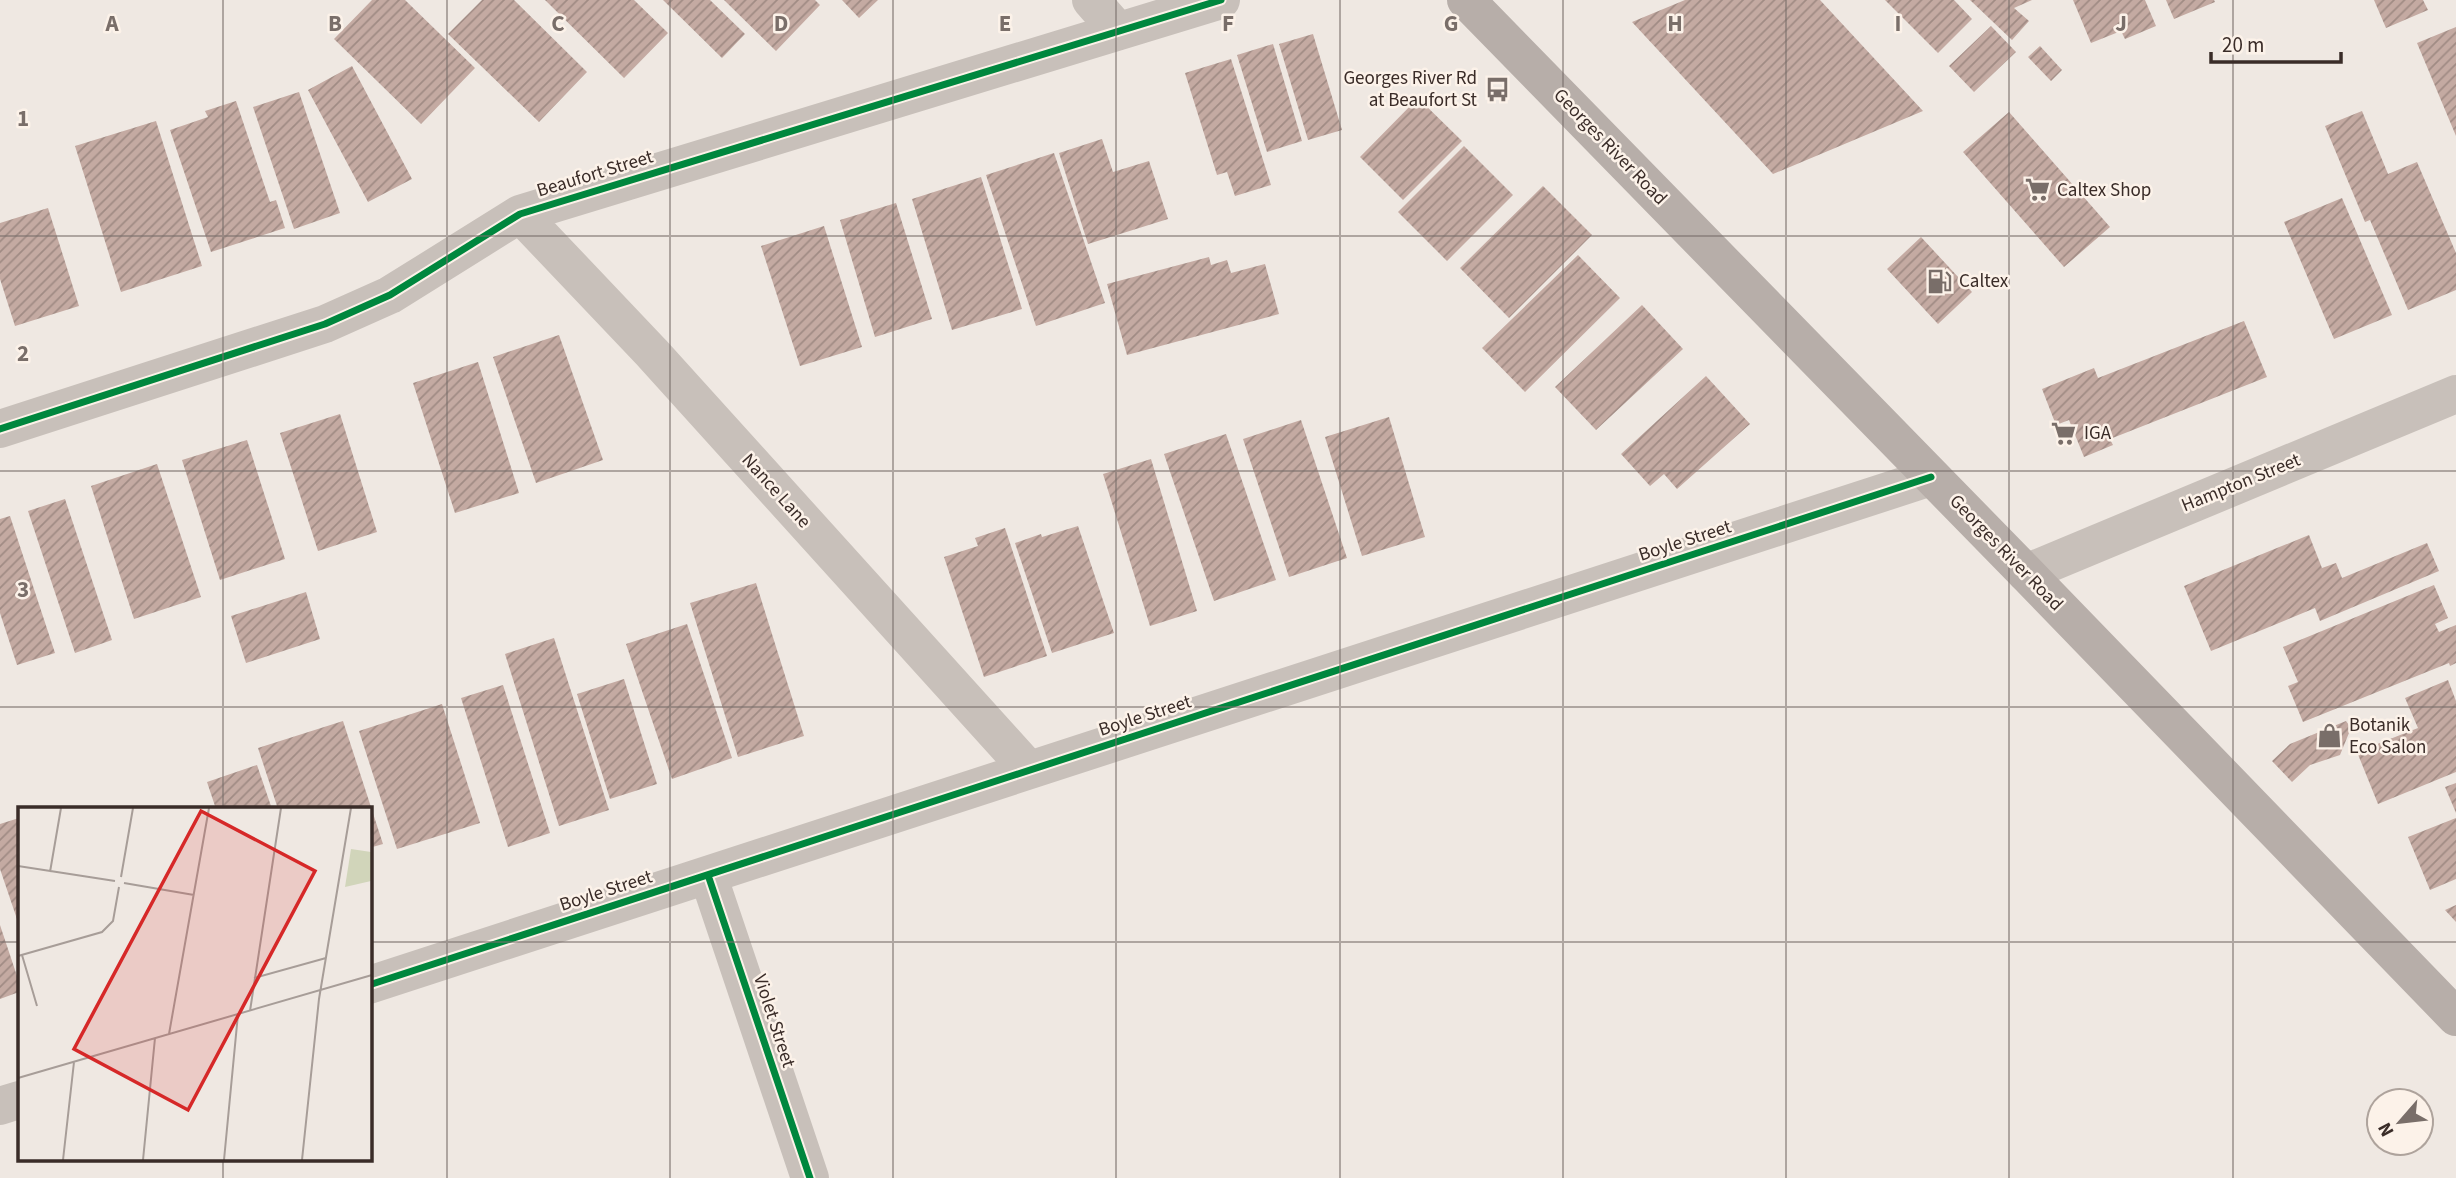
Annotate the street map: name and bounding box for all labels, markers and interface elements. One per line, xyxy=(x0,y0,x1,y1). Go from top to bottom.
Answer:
text: A xyxy=(104,7,119,40)
text: B xyxy=(328,7,342,40)
text: C xyxy=(551,7,565,40)
text: D xyxy=(774,7,788,40)
text: E xyxy=(999,7,1011,40)
text: F xyxy=(1222,7,1234,40)
text: G xyxy=(1444,7,1458,40)
text: H xyxy=(1667,7,1683,40)
text: I xyxy=(1895,7,1901,40)
text: J xyxy=(2115,7,2127,40)
scale bar xyxy=(2211,21,2340,65)
text: 20 m xyxy=(2222,30,2264,60)
place label: Georges River Rd at Beaufort St xyxy=(1343,65,1478,114)
bus stop icon: Georges River Rd at Beaufort St xyxy=(1483,75,1511,103)
street label: Georges River Road xyxy=(1547,83,1673,211)
text: 1 xyxy=(17,102,29,135)
street label: Beaufort Street xyxy=(534,143,657,205)
supermarket icon: Caltex Shop xyxy=(2023,176,2051,204)
place label: Caltex Shop xyxy=(2057,177,2151,204)
fuel station icon: Caltex xyxy=(1925,267,1953,295)
place label: Caltex xyxy=(1959,268,2009,295)
text: 2 xyxy=(17,337,29,370)
supermarket icon: IGA xyxy=(2050,419,2078,447)
place label: IGA xyxy=(2084,420,2112,447)
street label: Hampton Street xyxy=(2177,447,2305,519)
street label: Nance Lane xyxy=(735,448,817,534)
street label: Georges River Road xyxy=(1943,489,2069,617)
street label: Boyle Street xyxy=(1635,513,1735,569)
text: 3 xyxy=(17,573,29,606)
street label: Boyle Street xyxy=(1095,688,1195,744)
place label: Botanik Eco Salon xyxy=(2349,712,2426,761)
shop icon: Botanik Eco Salon xyxy=(2315,722,2343,750)
inset map xyxy=(18,807,371,1160)
street label: Boyle Street xyxy=(556,863,656,919)
street label: Violet Street xyxy=(746,971,802,1072)
north arrow xyxy=(2365,1087,2435,1157)
text: N xyxy=(2371,1117,2401,1141)

